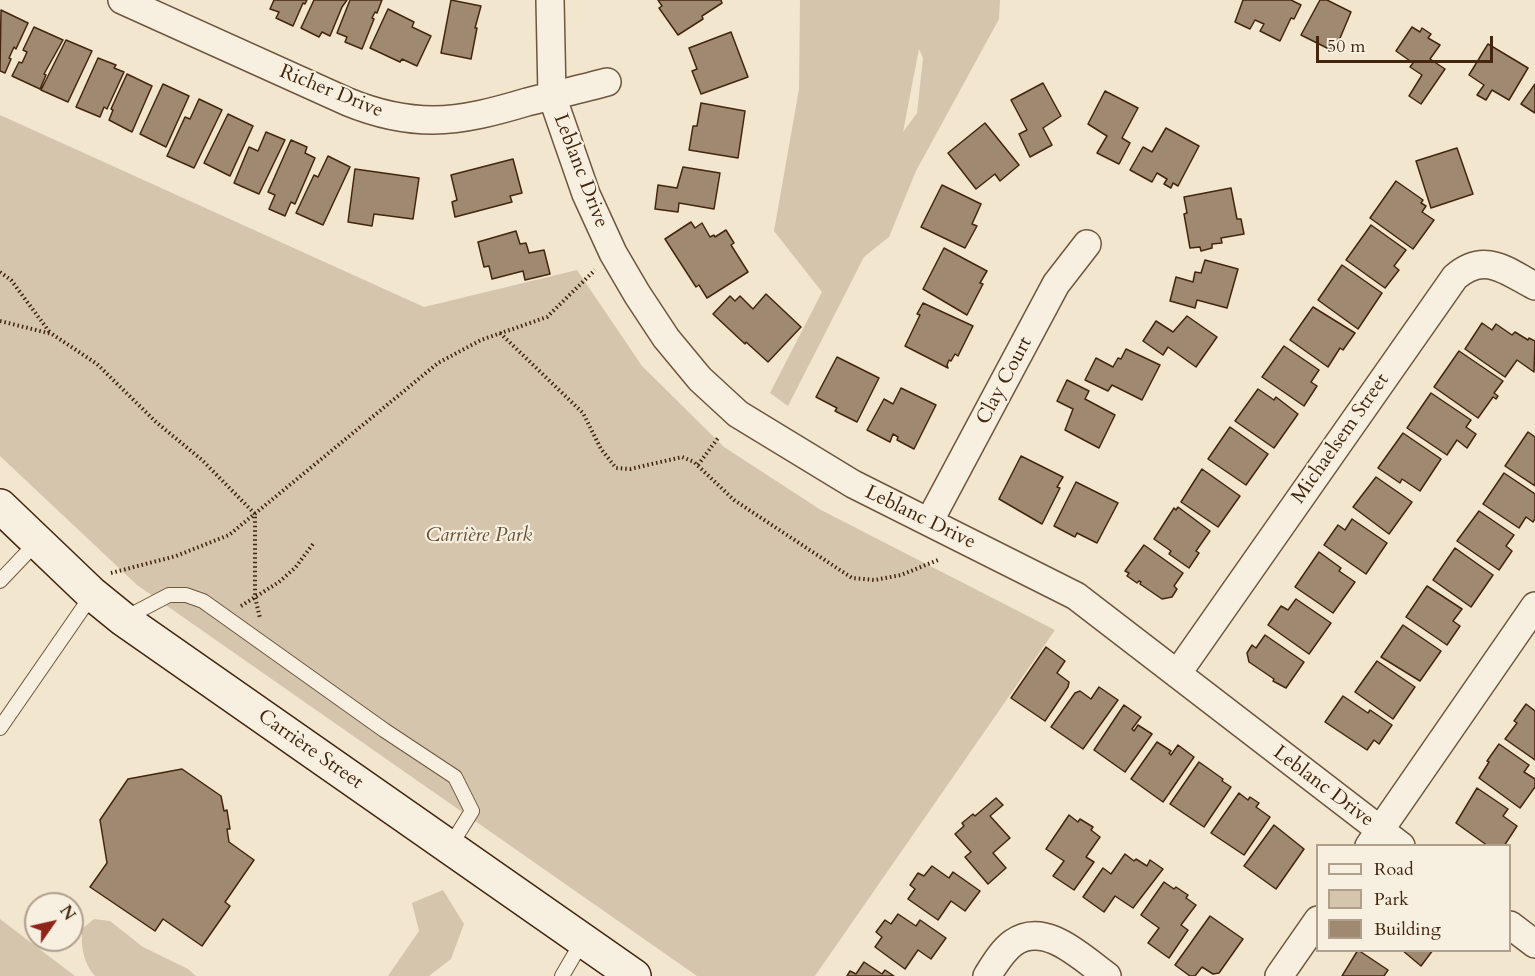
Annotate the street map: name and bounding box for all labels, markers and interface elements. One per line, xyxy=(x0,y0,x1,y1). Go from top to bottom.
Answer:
scale bar xyxy=(1319,24,1496,62)
text: 50 m xyxy=(1327,34,1366,59)
street label: Richer Drive xyxy=(276,60,386,124)
street label: Leblanc Drive xyxy=(547,111,613,231)
street label: Clay Court xyxy=(972,333,1038,429)
street label: Michaelsem Street xyxy=(1287,369,1395,509)
street label: Leblanc Drive xyxy=(861,481,979,555)
park label: Carrière Park xyxy=(426,524,532,548)
street label: Carrière Street xyxy=(253,705,367,795)
street label: Leblanc Drive xyxy=(1268,741,1378,833)
legend xyxy=(1316,844,1511,952)
text: Road xyxy=(1374,857,1414,882)
text: Park xyxy=(1374,887,1409,912)
north arrow xyxy=(24,892,84,952)
text: N xyxy=(54,901,80,925)
text: Building xyxy=(1374,917,1441,942)

